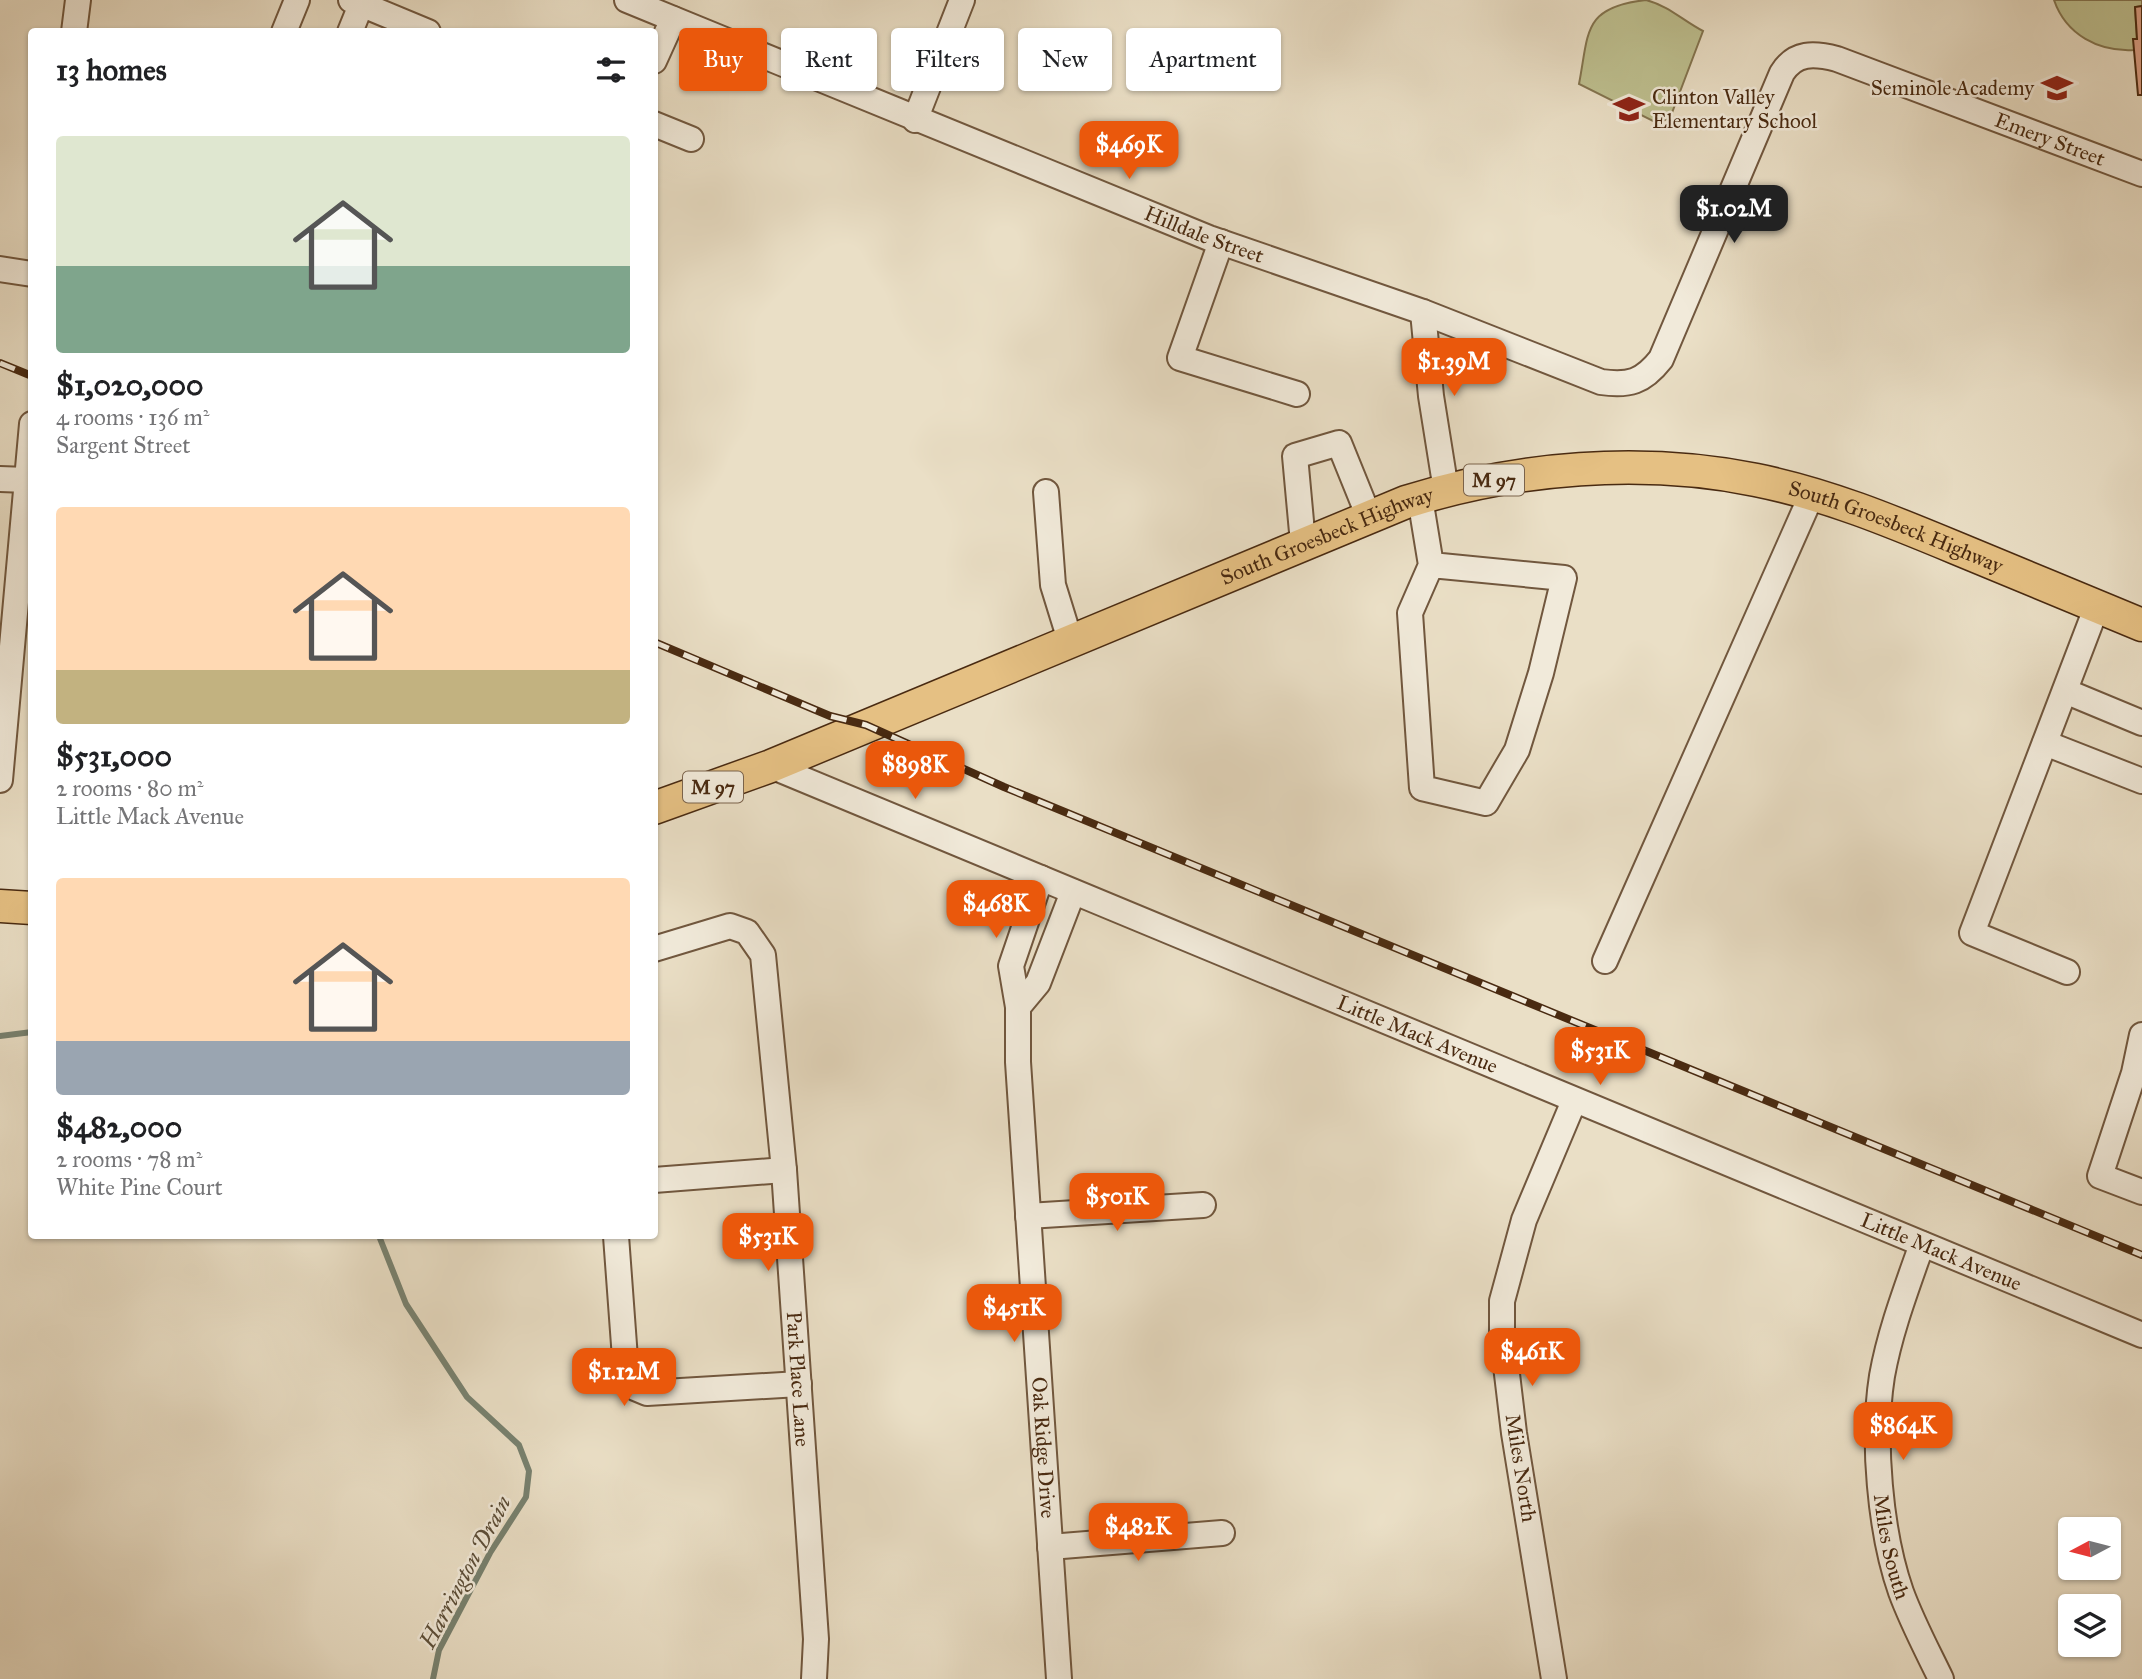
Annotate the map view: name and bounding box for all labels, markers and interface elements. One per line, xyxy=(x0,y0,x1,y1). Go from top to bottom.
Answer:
chip: Buy xyxy=(679,28,767,91)
chip: Rent xyxy=(781,28,877,91)
chip: Filters xyxy=(891,28,1004,91)
chip: New xyxy=(1018,28,1112,91)
chip: Apartment xyxy=(1126,28,1281,91)
icon: filters xyxy=(592,51,630,89)
text: 13 homes xyxy=(56,52,167,88)
school or university icon: Seminole Academy xyxy=(2040,71,2074,105)
place label: Seminole Academy xyxy=(1871,75,2035,101)
place label: Clinton Valley Elementary School xyxy=(1652,84,1817,134)
school or university icon: Clinton Valley Elementary School xyxy=(1612,92,1646,126)
street label: Emery Street xyxy=(1991,107,2109,172)
pin: $469K xyxy=(1080,122,1178,181)
text: $469K xyxy=(1095,130,1163,158)
icon: home xyxy=(280,182,406,308)
pin: $1.02M xyxy=(1677,186,1791,245)
text: $1.02M xyxy=(1696,194,1772,222)
street label: Hilldale Street xyxy=(1141,200,1268,269)
pin: $1.39M xyxy=(1397,338,1511,398)
text: $1.39M xyxy=(1418,347,1490,375)
text: $1,020,000 xyxy=(56,367,203,403)
text: 4 rooms · 136 m² xyxy=(56,403,209,431)
text: Sargent Street xyxy=(56,431,190,459)
road number: M 97 xyxy=(1464,464,1524,495)
street label: South Groesbeck Highway xyxy=(1786,475,2008,580)
street label: South Groesbeck Highway xyxy=(1217,481,1437,591)
icon: home xyxy=(280,553,406,679)
text: $531,000 xyxy=(56,738,172,774)
pin: $898K xyxy=(866,742,964,801)
text: $898K xyxy=(882,750,948,778)
road number: M 97 xyxy=(683,772,743,802)
text: 2 rooms · 80 m² xyxy=(56,774,203,802)
text: Little Mack Avenue xyxy=(56,802,244,830)
pin: $468K xyxy=(947,880,1045,940)
text: $468K xyxy=(963,889,1029,917)
icon: home xyxy=(280,924,406,1050)
street label: Little Mack Avenue xyxy=(1333,989,1502,1079)
pin: $531K xyxy=(1551,1028,1649,1087)
text: $531K xyxy=(1570,1036,1630,1064)
text: $482,000 xyxy=(56,1109,182,1145)
text: 2 rooms · 78 m² xyxy=(56,1145,202,1173)
text: White Pine Court xyxy=(56,1173,223,1201)
pin: $501K xyxy=(1068,1174,1166,1233)
text: $501K xyxy=(1085,1182,1149,1210)
street label: Little Mack Avenue xyxy=(1857,1207,2026,1297)
pin: $531K xyxy=(719,1214,817,1273)
text: $531K xyxy=(738,1222,798,1250)
pin: $451K xyxy=(965,1284,1063,1344)
text: $451K xyxy=(983,1293,1045,1321)
street label: Park Place Lane xyxy=(781,1310,816,1448)
pin: $461K xyxy=(1483,1328,1581,1388)
text: $461K xyxy=(1500,1337,1564,1365)
pin: $1.12M xyxy=(567,1348,681,1408)
text: $1.12M xyxy=(588,1357,660,1385)
street label: Oak Ridge Drive xyxy=(1026,1376,1061,1519)
pin: $864K xyxy=(1854,1402,1952,1462)
text: $864K xyxy=(1870,1411,1936,1439)
street label: Miles North xyxy=(1500,1412,1542,1524)
water label: Harrington Drain xyxy=(413,1491,517,1654)
street label: Miles South xyxy=(1868,1493,1916,1603)
pin: $482K xyxy=(1089,1504,1187,1563)
text: $482K xyxy=(1105,1512,1171,1540)
north arrow xyxy=(2058,1517,2121,1580)
map controls xyxy=(2058,1517,2121,1657)
button: layers xyxy=(2058,1594,2121,1657)

